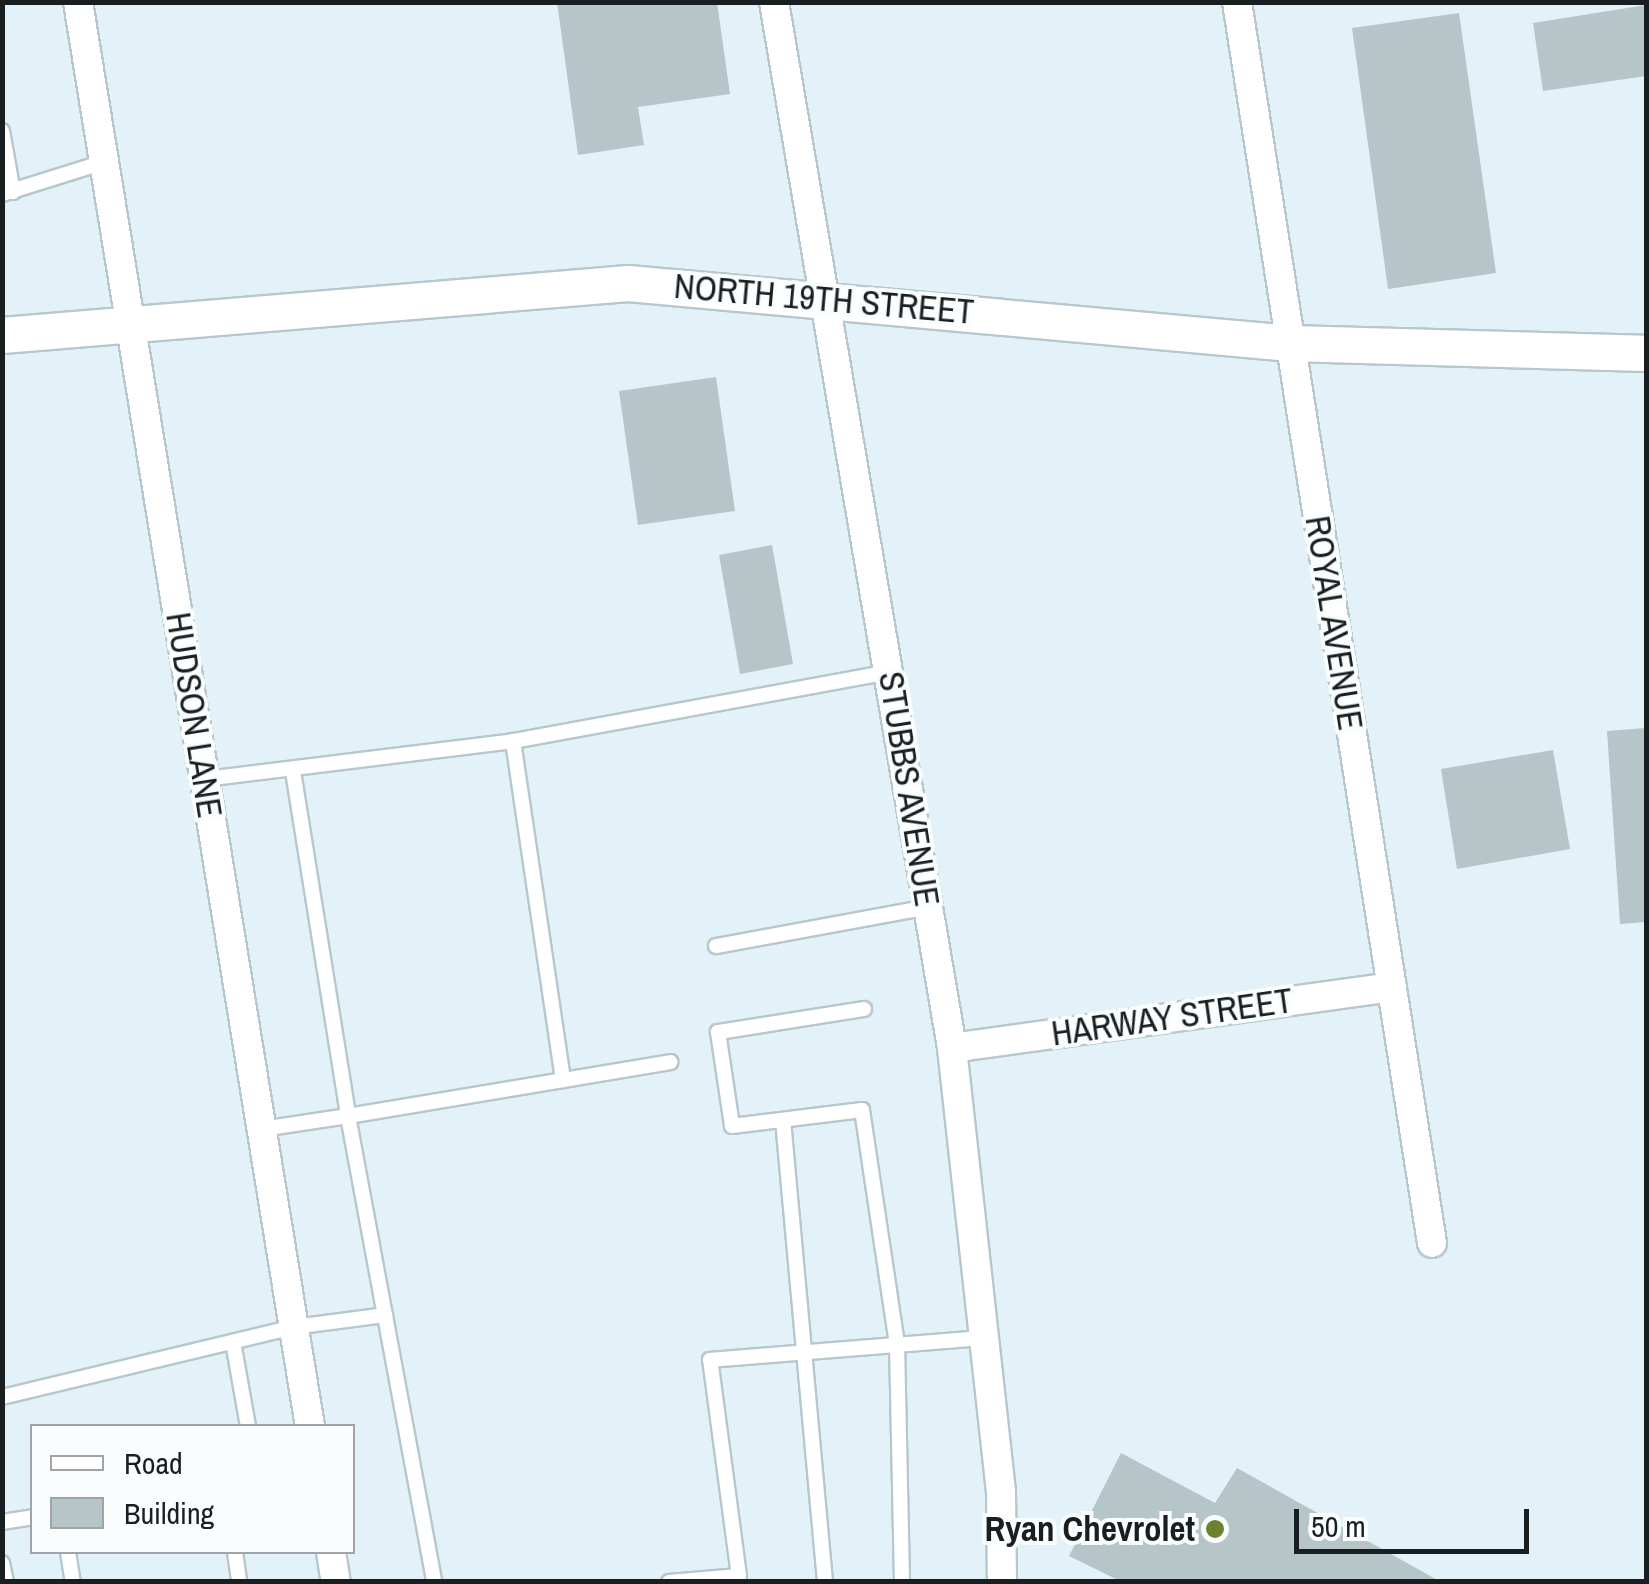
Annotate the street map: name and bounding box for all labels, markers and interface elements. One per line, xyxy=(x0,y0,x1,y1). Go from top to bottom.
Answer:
street label: NORTH 19TH STREET xyxy=(672,265,976,333)
street label: ROYAL AVENUE xyxy=(1296,512,1372,734)
street label: HUDSON LANE xyxy=(157,609,231,821)
street label: STUBBS AVENUE xyxy=(870,668,948,910)
street label: HARWAY STREET xyxy=(1048,979,1296,1055)
legend xyxy=(30,1424,355,1554)
text: Road xyxy=(124,1443,183,1483)
scale bar xyxy=(1299,1489,1534,1551)
text: Building xyxy=(124,1493,214,1533)
text: 50 m xyxy=(1311,1506,1366,1546)
place label: Ryan Chevrolet xyxy=(984,1508,1195,1550)
marker: Ryan Chevrolet xyxy=(1204,1518,1226,1540)

